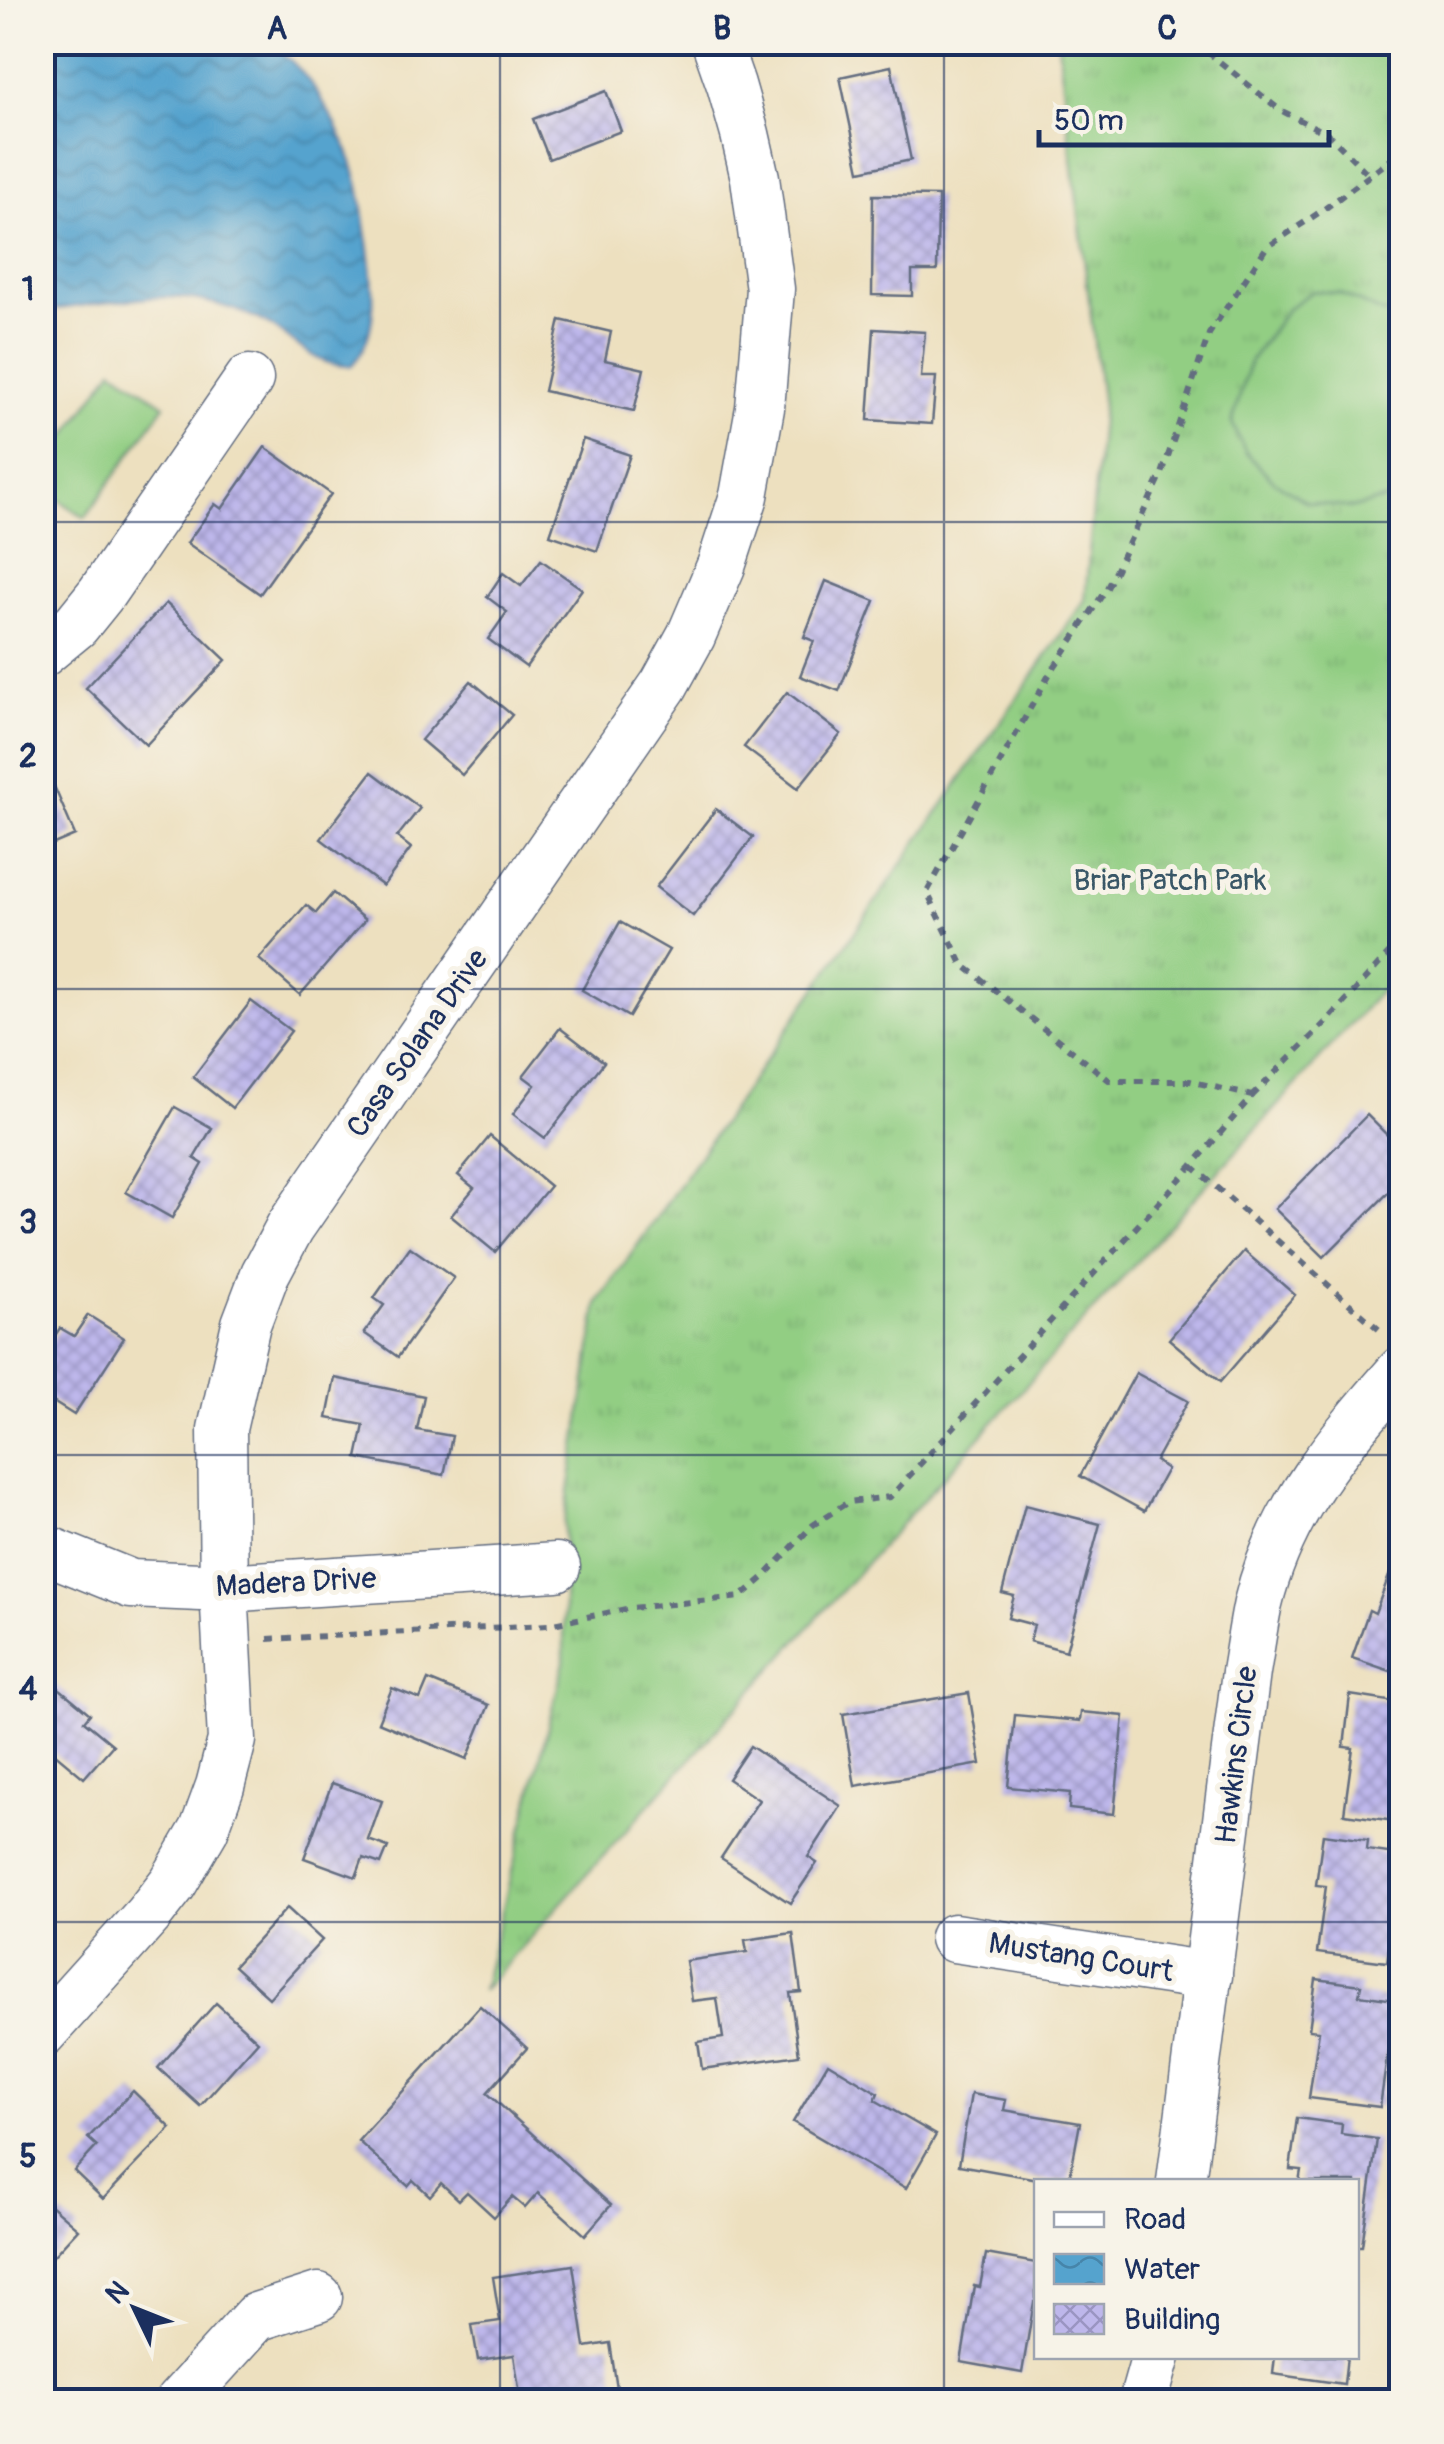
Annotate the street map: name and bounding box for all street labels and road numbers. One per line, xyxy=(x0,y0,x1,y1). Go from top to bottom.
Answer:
street label: Casa Solana Drive xyxy=(339,942,496,1145)
street label: Madera Drive xyxy=(215,1560,377,1605)
street label: Hawkins Circle xyxy=(1207,1664,1266,1846)
street label: Mustang Court xyxy=(986,1925,1177,1990)

